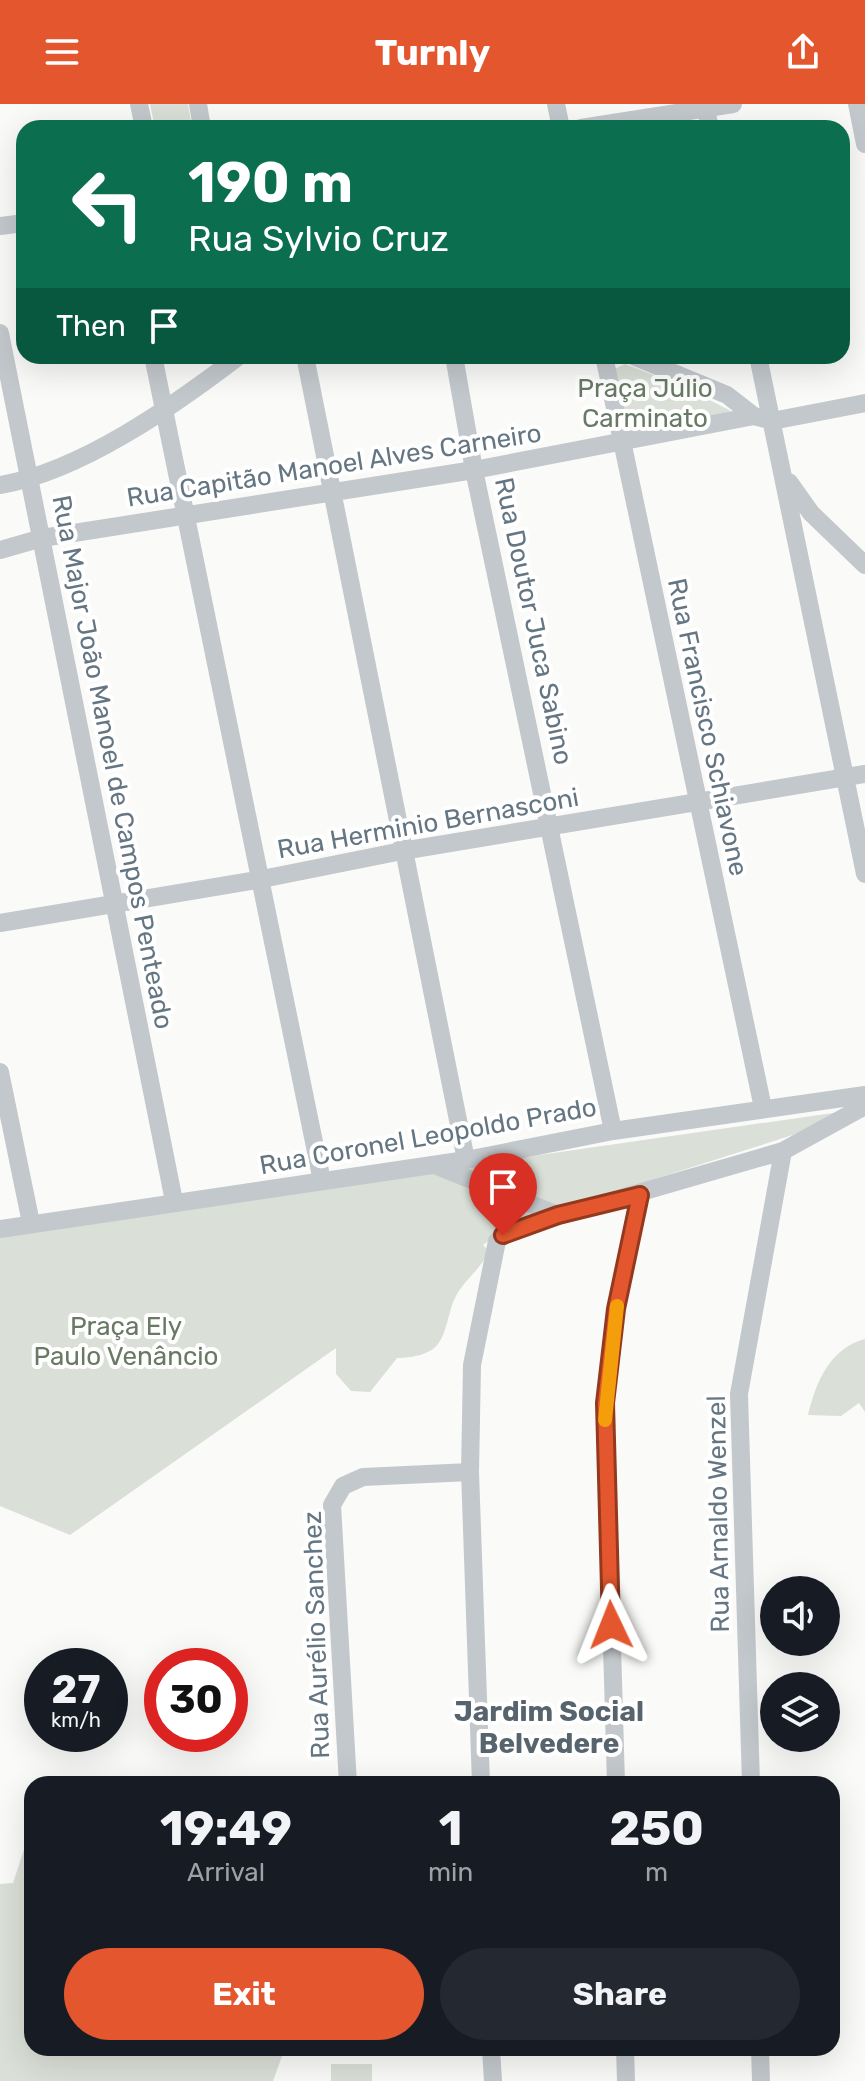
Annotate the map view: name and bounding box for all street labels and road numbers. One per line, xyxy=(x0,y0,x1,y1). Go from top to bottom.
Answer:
street label: Rua Capitão Manoel Alves Carneiro xyxy=(125,417,544,514)
street label: Rua Doutor Juca Sabino xyxy=(488,475,579,767)
street label: Rua Major João Manoel de Campos Penteado xyxy=(45,493,180,1032)
street label: Rua Francisco Schiavone xyxy=(661,575,754,879)
street label: Rua Herminio Bernasconi xyxy=(275,782,581,865)
street label: Rua Coronel Leopoldo Prado xyxy=(257,1092,599,1181)
street label: Rua Arnaldo Wenzel xyxy=(701,1395,736,1633)
street label: Rua Aurélio Sanchez xyxy=(297,1511,336,1759)

